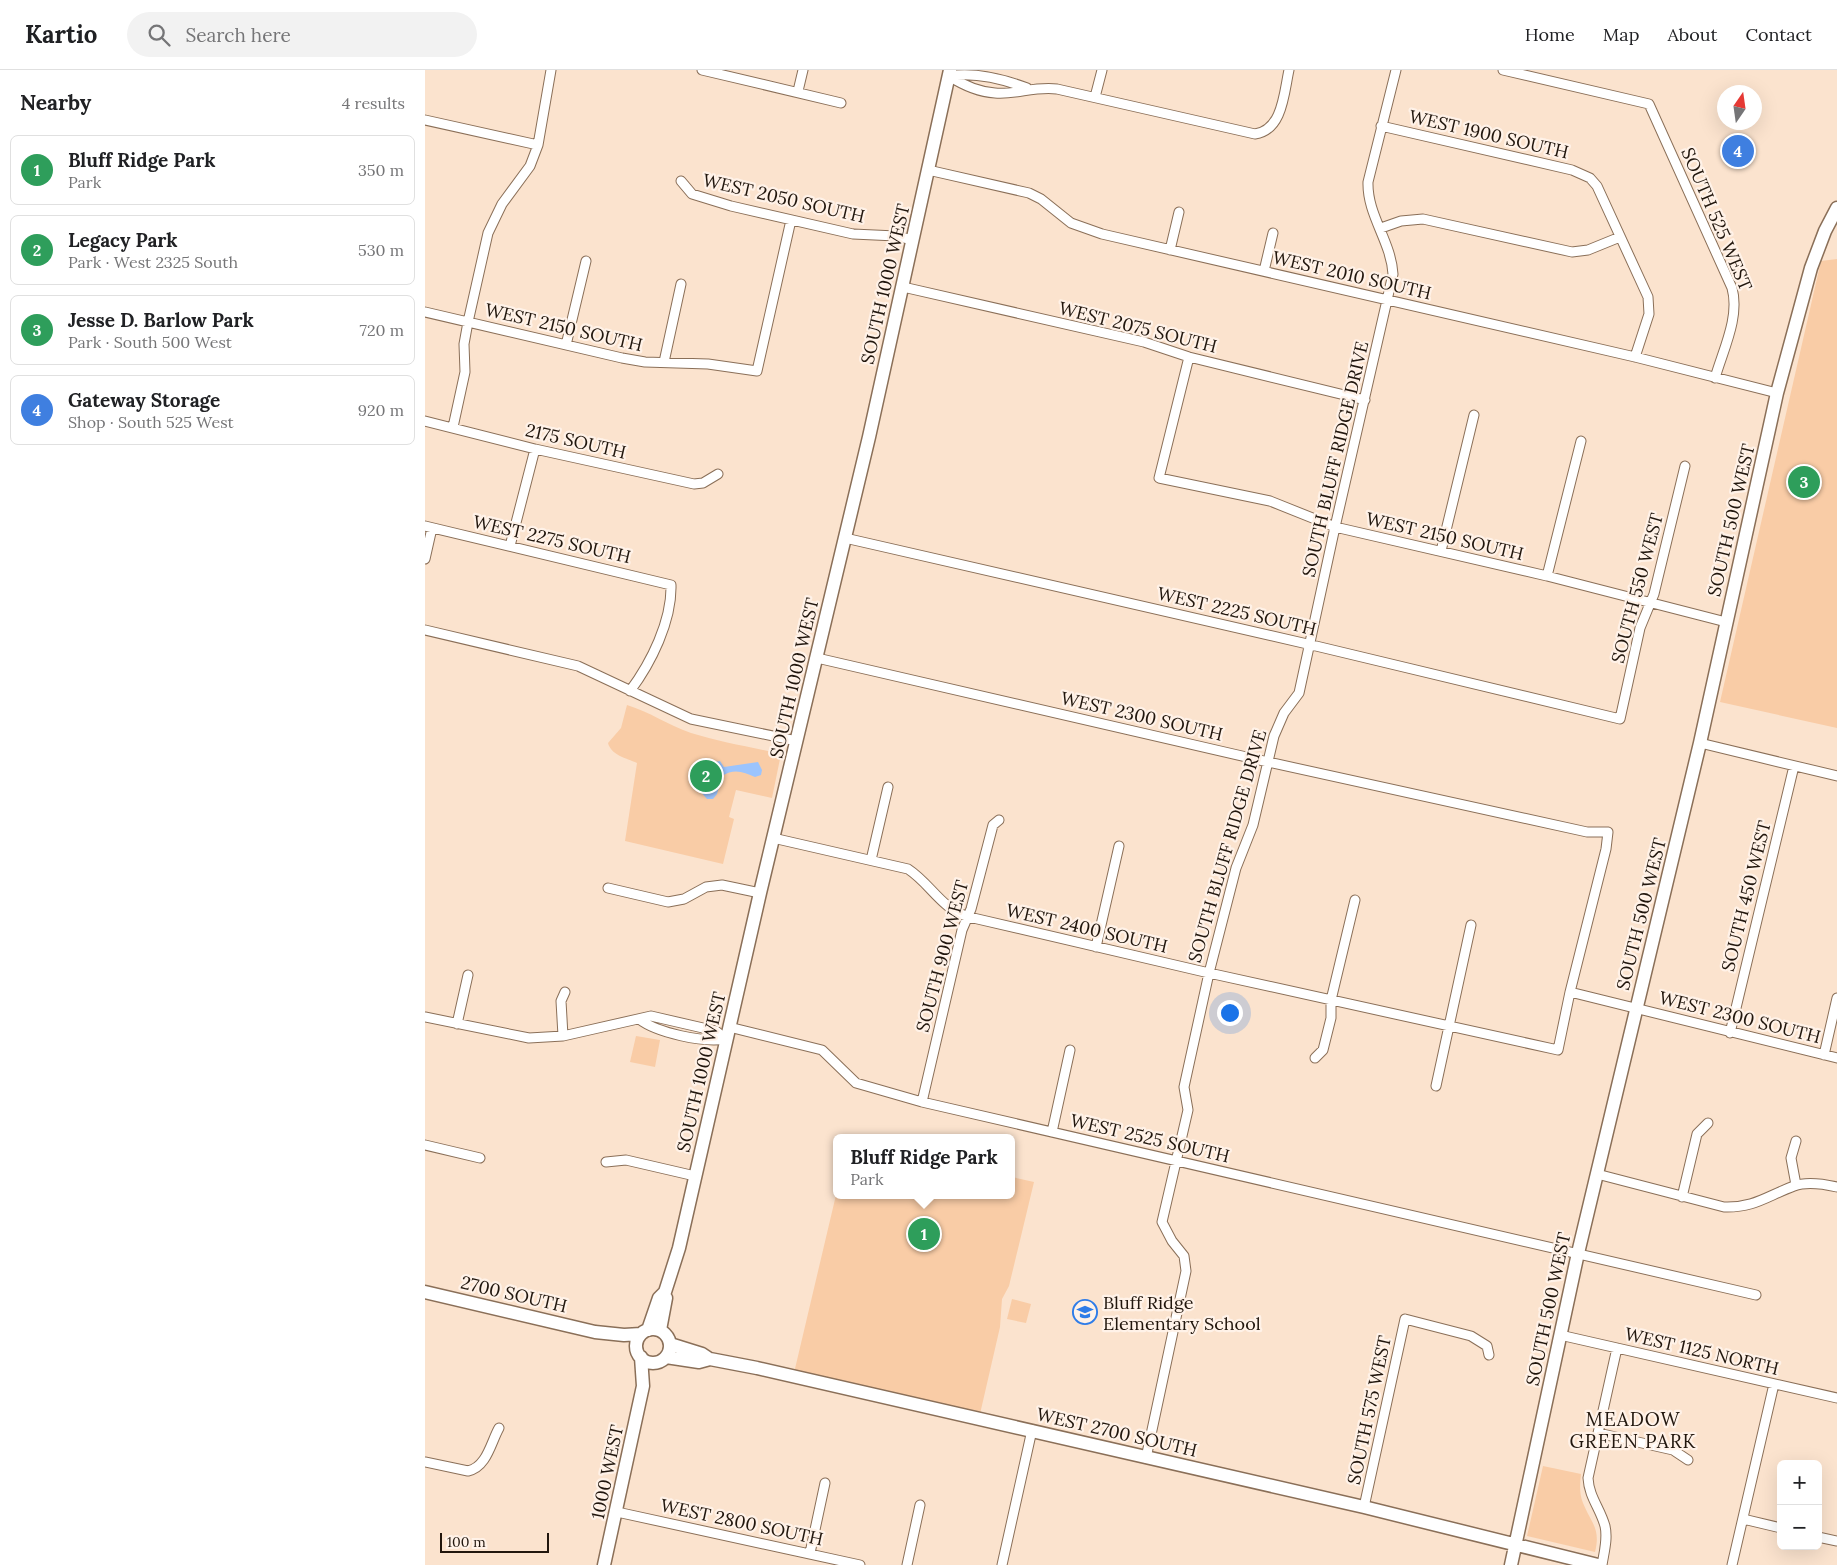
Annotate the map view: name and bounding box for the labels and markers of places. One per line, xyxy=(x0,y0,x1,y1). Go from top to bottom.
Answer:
pin: 4 xyxy=(1722,132,1754,170)
pin: 3 xyxy=(1788,463,1820,501)
pin: 2 xyxy=(690,757,722,795)
pin: 1 xyxy=(908,1215,940,1253)
place label: Bluff Ridge Elementary School xyxy=(1103,1291,1261,1335)
school or university icon: Bluff Ridge Elementary School xyxy=(1072,1299,1098,1325)

